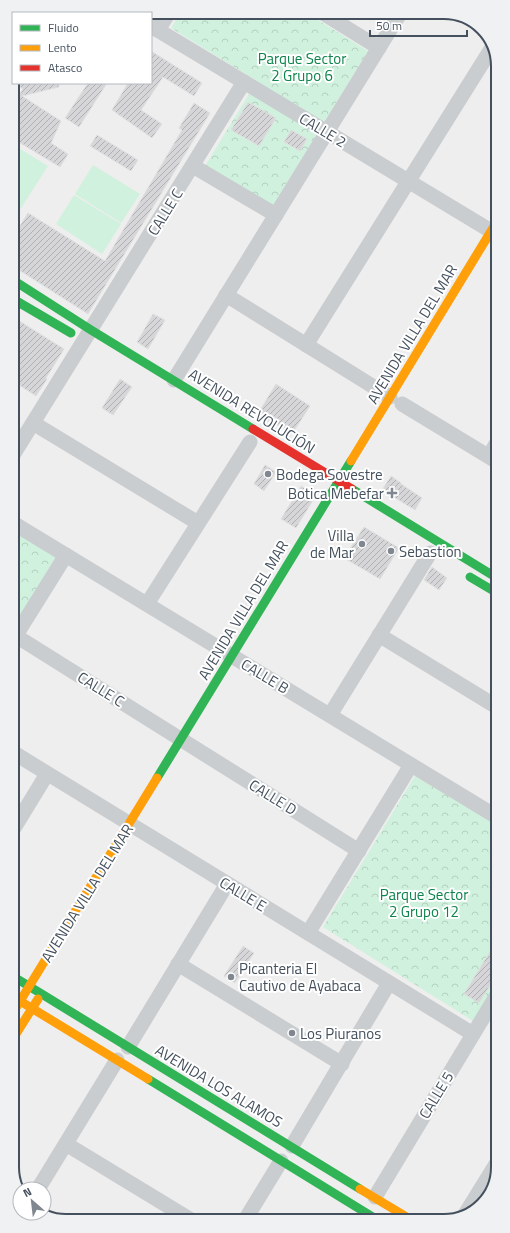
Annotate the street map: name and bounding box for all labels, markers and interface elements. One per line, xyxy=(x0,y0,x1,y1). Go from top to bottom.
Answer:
legend xyxy=(12,12,152,84)
scale bar xyxy=(370,12,467,38)
text: 50 m xyxy=(376,16,402,35)
text: Fluido xyxy=(48,18,79,37)
text: Lento xyxy=(48,38,77,57)
park label: Parque Sector 2 Grupo 6 xyxy=(258,47,346,87)
text: Atasco xyxy=(48,58,82,77)
street label: CALLE 2 xyxy=(295,107,351,153)
street label: CALLE C xyxy=(142,184,188,240)
street label: AVENIDA VILLA DEL MAR xyxy=(361,260,463,408)
street label: AVENIDA REVOLUCIÓN xyxy=(184,363,320,459)
place label: Bodega Sovestre xyxy=(276,463,383,486)
marker: Bodega Sovestre xyxy=(263,469,273,479)
place label: Botica Mebefar xyxy=(288,482,384,505)
marker: Botica Mebefar xyxy=(387,488,397,498)
place label: Villa de Mar xyxy=(310,524,354,564)
street label: AVENIDA VILLA DEL MAR xyxy=(192,536,294,684)
marker: Villa de Mar xyxy=(357,539,367,549)
place label: Sebastion xyxy=(399,540,462,563)
marker: Sebastion xyxy=(386,546,396,556)
street label: CALLE B xyxy=(237,653,293,699)
street label: CALLE C xyxy=(73,666,129,712)
street label: CALLE D xyxy=(245,773,301,821)
street label: AVENIDA VILLA DEL MAR xyxy=(35,819,139,967)
street label: CALLE E xyxy=(215,871,271,917)
park label: Parque Sector 2 Grupo 12 xyxy=(380,883,468,923)
place label: Picanteria El Cautivo de Ayabaca xyxy=(239,957,362,997)
marker: Picanteria El Cautivo de Ayabaca xyxy=(226,972,236,982)
place label: Los Piuranos xyxy=(300,1022,381,1045)
marker: Los Piuranos xyxy=(287,1028,297,1038)
street label: AVENIDA LOS ALAMOS xyxy=(151,1039,287,1133)
street label: CALLE 5 xyxy=(413,1067,459,1123)
north arrow xyxy=(12,1181,52,1221)
text: N xyxy=(20,1183,34,1201)

